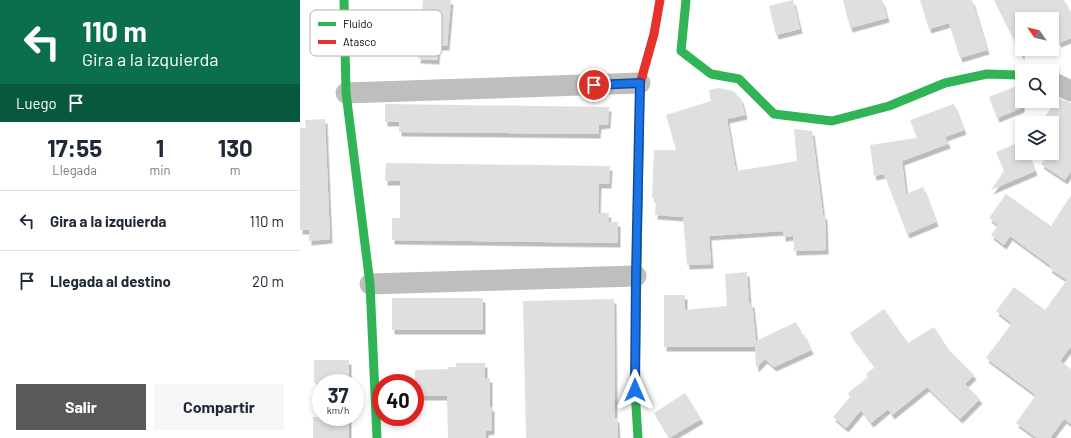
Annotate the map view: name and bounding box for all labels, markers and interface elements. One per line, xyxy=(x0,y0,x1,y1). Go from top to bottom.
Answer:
legend xyxy=(310,10,442,56)
north arrow xyxy=(1015,12,1059,56)
map controls xyxy=(1015,12,1059,160)
text: 110 m xyxy=(82,14,147,48)
icon: left xyxy=(16,16,68,68)
text: Fluido xyxy=(343,17,372,30)
text: Atasco xyxy=(343,35,376,48)
text: Gira a la izquierda xyxy=(82,48,219,70)
button: search xyxy=(1015,64,1059,108)
pin xyxy=(577,68,611,102)
icon: arrive xyxy=(583,74,605,96)
icon: arrive xyxy=(65,92,87,114)
text: Luego xyxy=(16,94,57,112)
button: layers xyxy=(1015,116,1059,160)
text: 17:55 xyxy=(47,133,102,162)
text: 1 xyxy=(156,133,164,162)
text: 130 xyxy=(218,133,253,162)
text: Llegada xyxy=(52,162,97,178)
text: min xyxy=(149,162,170,178)
text: m xyxy=(230,162,241,178)
icon: left xyxy=(16,210,38,232)
text: Gira a la izquierda xyxy=(50,212,166,230)
text: 110 m xyxy=(250,212,284,230)
icon: arrive xyxy=(16,270,38,292)
text: Llegada al destino xyxy=(50,272,171,290)
text: 20 m xyxy=(252,272,284,290)
position arrow xyxy=(614,369,656,411)
speed limit sign: 40 xyxy=(372,374,424,426)
text: 37 xyxy=(328,383,348,407)
button: Salir xyxy=(16,384,146,430)
button: Compartir xyxy=(154,384,284,430)
text: km/h xyxy=(327,404,349,416)

